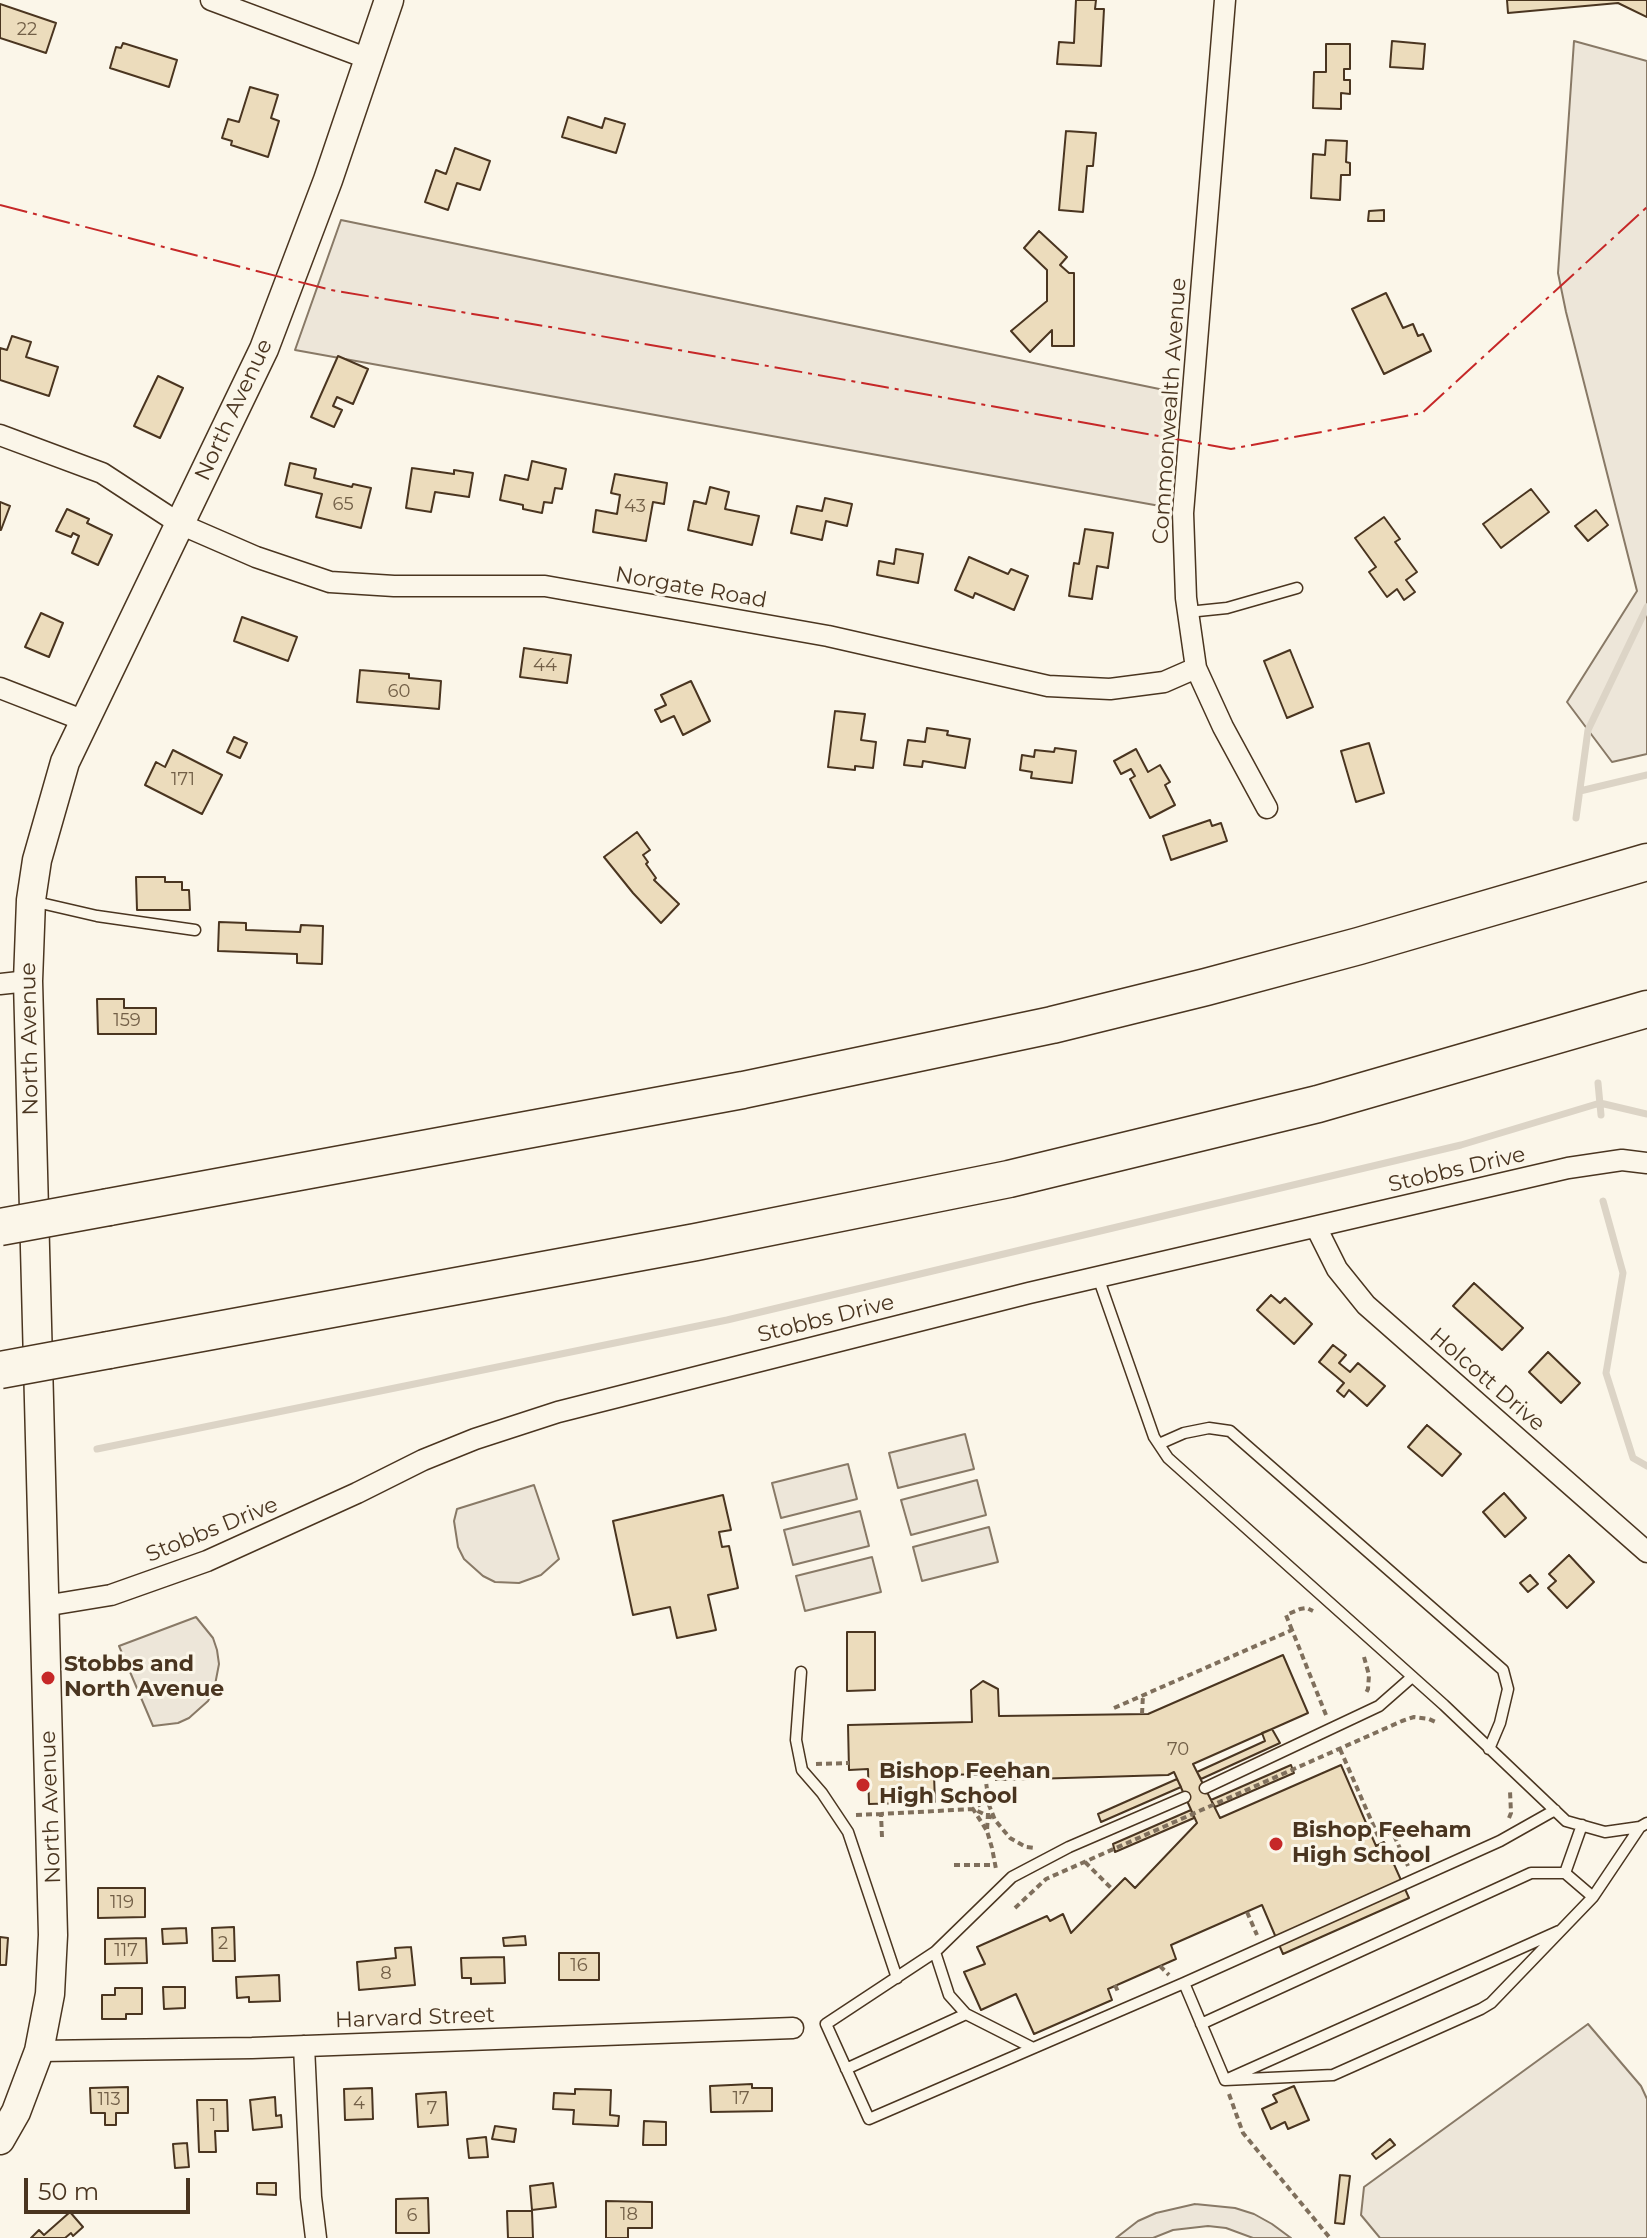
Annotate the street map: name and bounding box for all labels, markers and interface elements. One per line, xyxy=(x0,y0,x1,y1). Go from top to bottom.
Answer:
house number: 22 xyxy=(17,19,37,41)
street label: Commonwealth Avenue xyxy=(1148,277,1192,545)
street label: North Avenue xyxy=(190,335,278,485)
house number: 65 xyxy=(332,494,354,516)
house number: 43 xyxy=(624,496,646,518)
street label: Norgate Road xyxy=(613,562,769,614)
house number: 44 xyxy=(533,655,557,677)
house number: 60 xyxy=(388,681,410,703)
house number: 171 xyxy=(171,769,195,791)
street label: North Avenue xyxy=(15,962,45,1116)
house number: 159 xyxy=(113,1010,141,1032)
street label: Stobbs Drive xyxy=(1386,1141,1528,1199)
street label: Stobbs Drive xyxy=(755,1289,897,1349)
street label: Holcott Drive xyxy=(1424,1323,1550,1437)
street label: Stobbs Drive xyxy=(142,1492,282,1568)
place label: Stobbs and North Avenue xyxy=(64,1652,224,1704)
marker: Stobbs and North Avenue xyxy=(39,1669,57,1687)
street label: North Avenue xyxy=(35,1730,67,1884)
house number: 70 xyxy=(1167,1739,1189,1761)
place label: Bishop Feehan High School xyxy=(879,1759,1051,1810)
marker: Bishop Feehan High School xyxy=(854,1776,872,1794)
place label: Bishop Feeham High School xyxy=(1292,1818,1472,1870)
marker: Bishop Feeham High School xyxy=(1267,1835,1285,1853)
house number: 119 xyxy=(110,1892,134,1914)
house number: 2 xyxy=(218,1933,228,1955)
house number: 117 xyxy=(114,1940,138,1962)
house number: 16 xyxy=(570,1955,588,1977)
house number: 8 xyxy=(380,1963,392,1985)
street label: Harvard Street xyxy=(334,2002,496,2034)
house number: 17 xyxy=(732,2088,750,2110)
house number: 113 xyxy=(97,2089,121,2111)
house number: 4 xyxy=(353,2093,365,2115)
house number: 7 xyxy=(427,2098,437,2120)
house number: 1 xyxy=(210,2105,216,2127)
scale bar xyxy=(28,2162,194,2212)
text: 50 m xyxy=(38,2177,99,2206)
house number: 18 xyxy=(620,2204,638,2226)
house number: 6 xyxy=(407,2205,417,2227)

